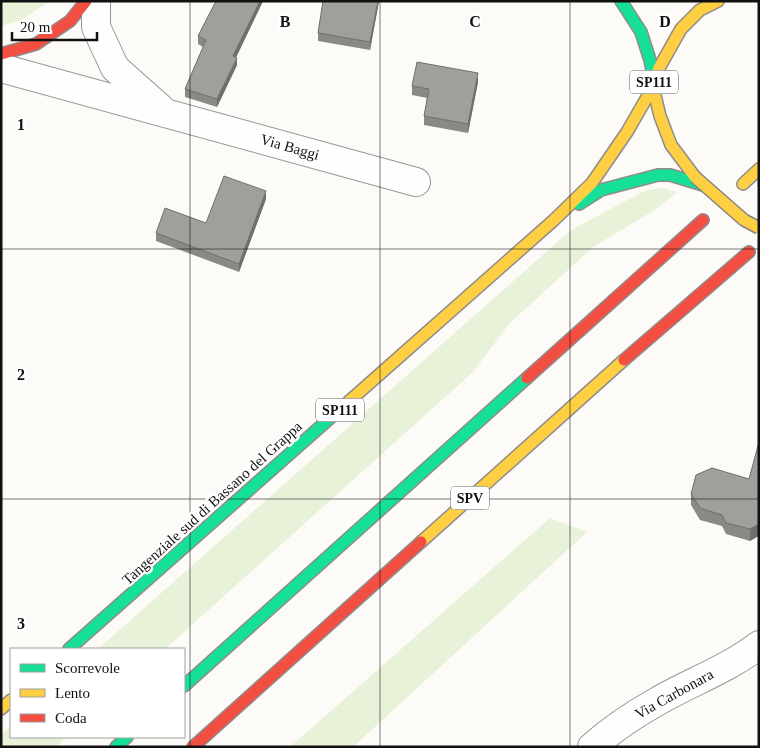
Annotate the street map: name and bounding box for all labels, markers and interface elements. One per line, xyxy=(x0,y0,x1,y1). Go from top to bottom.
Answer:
scale bar xyxy=(12,10,98,42)
text: B xyxy=(280,13,291,30)
text: C xyxy=(469,13,481,30)
text: D xyxy=(659,13,671,30)
text: 20 m xyxy=(20,19,51,35)
road number: SP111 xyxy=(630,70,678,94)
text: 1 xyxy=(17,116,25,133)
street label: Via Baggi xyxy=(259,131,321,163)
text: 2 xyxy=(17,366,25,383)
road number: SP111 xyxy=(316,398,364,422)
street label: Tangenziale sud di Bassano del Grappa xyxy=(119,418,305,588)
road number: SPV xyxy=(451,486,489,509)
text: 3 xyxy=(17,615,25,632)
legend xyxy=(10,648,185,738)
text: Scorrevole xyxy=(55,660,120,676)
street label: Via Carbonara xyxy=(632,666,716,722)
text: Lento xyxy=(55,685,90,701)
text: Coda xyxy=(55,710,87,726)

